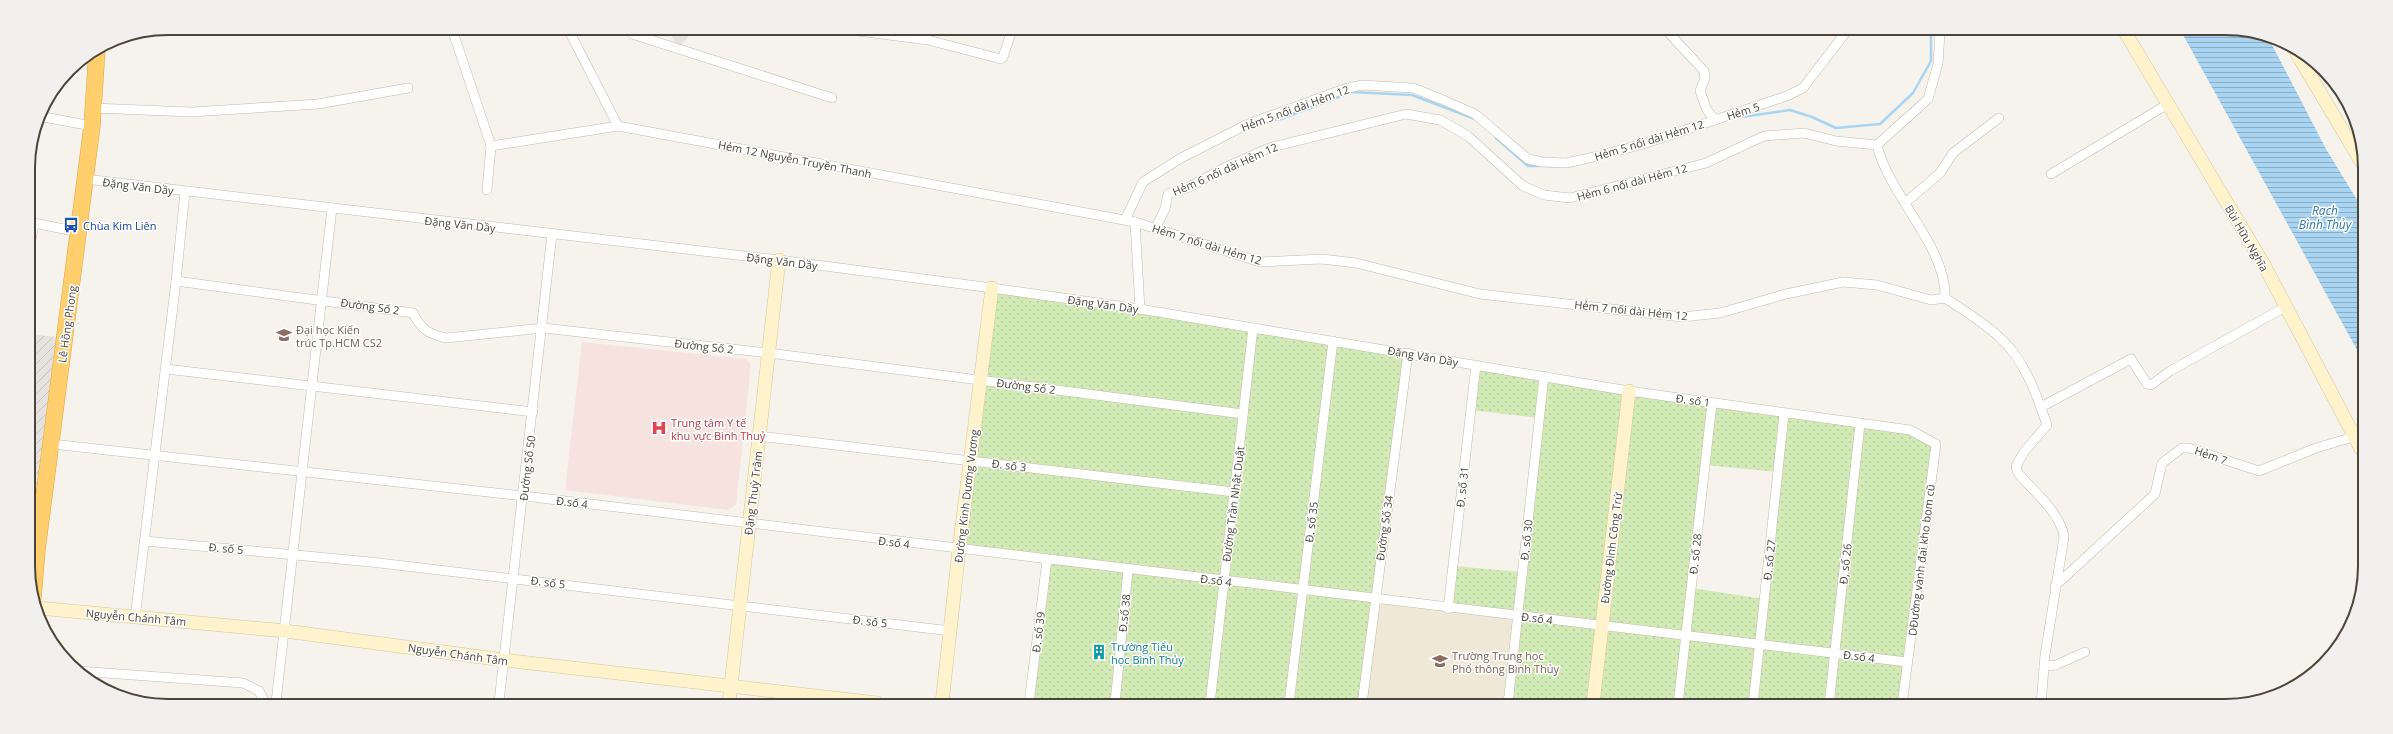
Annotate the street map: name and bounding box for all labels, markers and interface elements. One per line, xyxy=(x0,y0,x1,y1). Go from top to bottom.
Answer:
street label: Hẻm 5 nối dài Hẻm 12 xyxy=(1239,81,1351,135)
street label: Hẻm 5 xyxy=(1725,99,1761,123)
street label: Hẻm 5 nối dài Hẻm 12 xyxy=(1592,116,1706,164)
street label: Hẻm 12 Nguyễn Truyền Thanh xyxy=(717,137,873,181)
street label: Hẻm 6 nối dài Hẻm 12 xyxy=(1170,139,1280,199)
street label: Hẻm 6 nối dài Hẻm 12 xyxy=(1575,160,1689,204)
street label: Đặng Văn Dầy xyxy=(102,174,175,198)
street label: Bùi Hữu Nghĩa xyxy=(2222,202,2272,274)
water label: Rạch Bình Thủy xyxy=(2299,202,2353,233)
street label: Đặng Văn Dầy xyxy=(424,213,497,235)
bus stop icon: Chùa Kim Liên xyxy=(62,216,80,234)
place label: Chùa Kim Liên xyxy=(83,218,156,233)
street label: Hẻm 7 nối dài Hẻm 12 xyxy=(1150,220,1264,268)
street label: Đặng Văn Dầy xyxy=(746,249,819,273)
street label: Lê Hồng Phong xyxy=(54,284,80,364)
street label: Đặng Văn Dầy xyxy=(1067,292,1140,316)
street label: Đường Số 2 xyxy=(340,294,400,318)
street label: Hẻm 7 nối dài Hẻm 12 xyxy=(1574,297,1688,323)
place label: Đại học Kiến trúc Tp.HCM CS2 xyxy=(296,322,382,350)
school or university icon: Đại học Kiến trúc Tp.HCM CS2 xyxy=(275,326,293,344)
street label: Đường Số 2 xyxy=(674,335,734,357)
street label: Đặng Văn Dầy xyxy=(1386,342,1460,370)
street label: Đường Số 2 xyxy=(996,375,1056,397)
street label: Đ. số 1 xyxy=(1675,390,1711,410)
place label: Trung tâm Y tế khu vực Bình Thuỷ xyxy=(671,415,766,443)
hospital icon: Trung tâm Y tế khu vực Bình Thuỷ xyxy=(650,419,668,437)
street label: Đường Kinh Dương Vương xyxy=(950,428,982,564)
street label: Đường Số 50 xyxy=(516,435,538,501)
street label: Hẻm 7 xyxy=(2193,442,2229,468)
street label: Đường Trần Nhật Duật xyxy=(1218,445,1248,563)
street label: Đặng Thuỳ Trâm xyxy=(740,450,766,536)
street label: Đ. số 3 xyxy=(991,455,1027,475)
street label: Đ. số 31 xyxy=(1452,466,1472,508)
street label: DĐường vành đai kho bom cũ xyxy=(1904,483,1938,637)
street label: Đường Đinh Công Trứ xyxy=(1597,491,1625,604)
street label: Đ.số 4 xyxy=(555,493,589,511)
street label: Đường Số 34 xyxy=(1372,494,1396,562)
street label: Đ. số 35 xyxy=(1301,501,1321,543)
street label: Đ. số 30 xyxy=(1516,519,1536,561)
street label: Đ.số 4 xyxy=(877,533,911,551)
street label: Đ. số 28 xyxy=(1685,533,1705,575)
street label: Đ. số 5 xyxy=(208,539,244,557)
street label: Đ. số 27 xyxy=(1759,539,1779,581)
street label: Đ, số 26 xyxy=(1835,543,1855,585)
street label: Đ.số 4 xyxy=(1199,571,1233,589)
street label: Đ. số 5 xyxy=(530,572,566,592)
street label: Đ.số 38 xyxy=(1115,593,1133,633)
street label: Nguyễn Chánh Tâm xyxy=(85,605,187,629)
street label: Đ.số 4 xyxy=(1520,609,1554,627)
street label: Đ. số 5 xyxy=(852,611,888,631)
street label: Đ. số 39 xyxy=(1028,611,1048,653)
place label: Trường Tiểu học Bình Thủy xyxy=(1111,639,1184,667)
street label: Nguyễn Chánh Tâm xyxy=(407,640,509,668)
building icon: Trường Tiểu học Bình Thủy xyxy=(1090,643,1108,661)
street label: Đ.số 4 xyxy=(1842,647,1876,665)
place label: Trường Trung học Phổ thông Bình Thủy xyxy=(1452,648,1559,676)
school or university icon: Trường Trung học Phổ thông Bình Thủy xyxy=(1431,652,1449,670)

